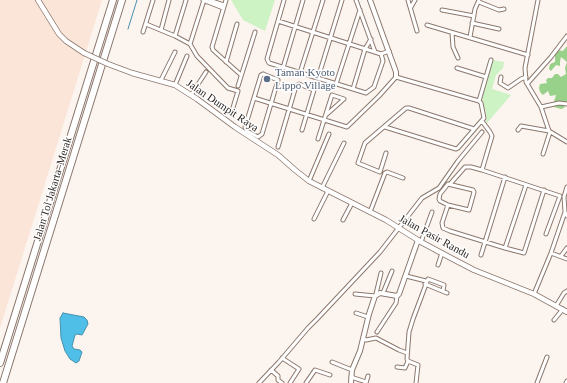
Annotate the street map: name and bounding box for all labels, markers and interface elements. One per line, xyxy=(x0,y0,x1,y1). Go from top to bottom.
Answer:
place label: Taman Kyoto Lippo Village xyxy=(275,66,336,92)
marker: Taman Kyoto Lippo Village xyxy=(262,74,272,84)
street label: Jalan Dumpit Raya xyxy=(183,77,261,135)
street label: Jalan Tol Jakarta–Merak xyxy=(31,135,75,243)
street label: Jalan Pasir Randu xyxy=(396,212,472,262)

